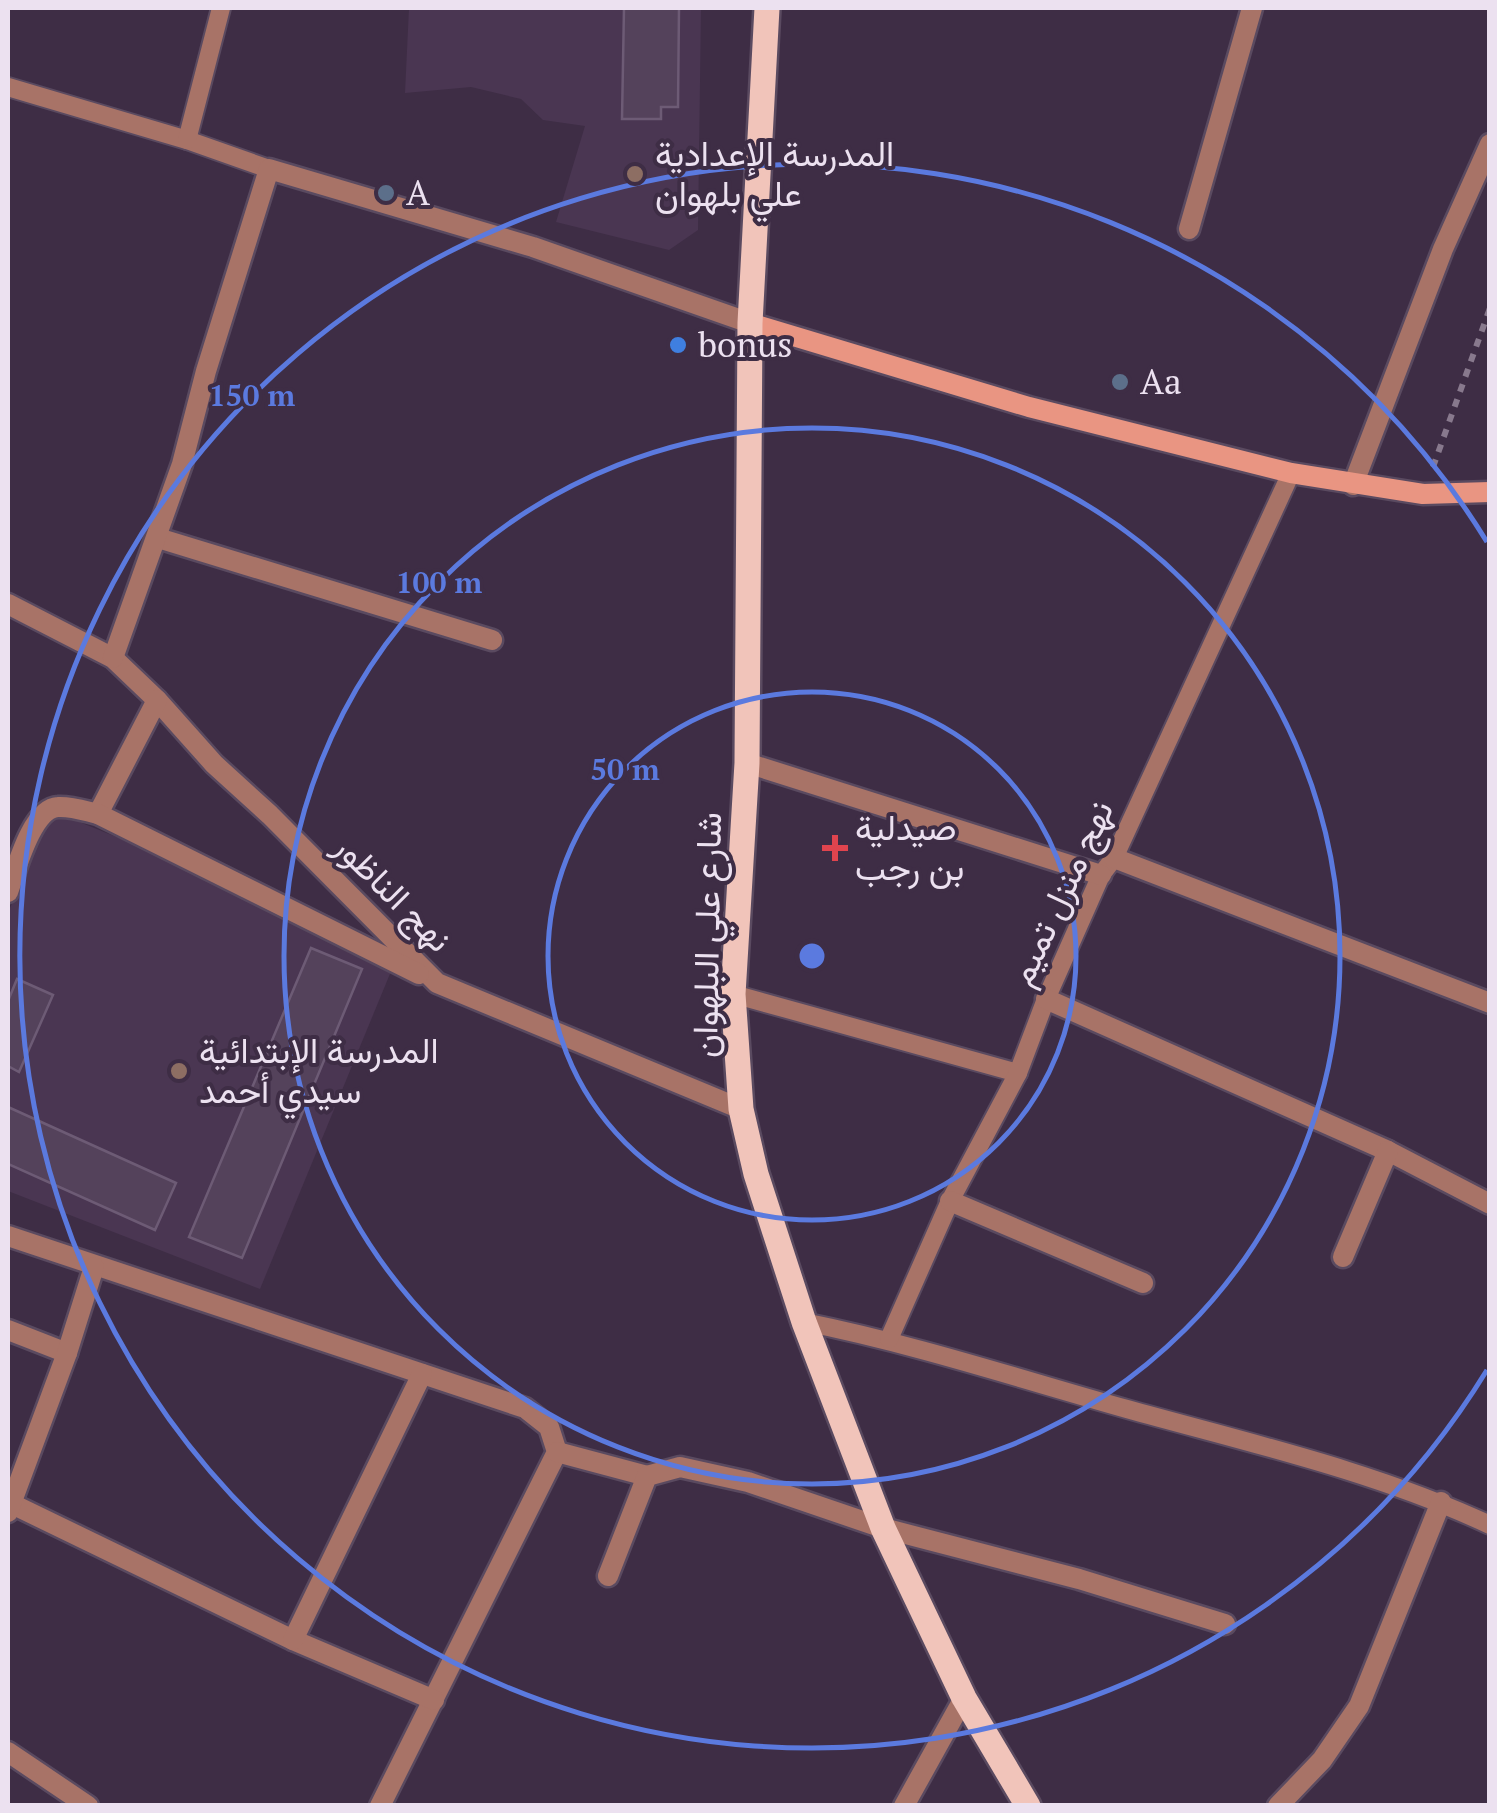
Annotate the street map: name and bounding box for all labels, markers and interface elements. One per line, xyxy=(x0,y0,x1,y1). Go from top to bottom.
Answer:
place label: المدرسة الإعدادية علي بلهوان xyxy=(655,130,894,223)
marker: المدرسة الإعدادية علي بلهوان xyxy=(624,163,646,185)
place label: A xyxy=(406,169,430,215)
marker: A xyxy=(375,182,397,204)
place label: bonus xyxy=(698,321,792,367)
marker: bonus xyxy=(667,334,689,356)
place label: Aa xyxy=(1140,358,1182,404)
marker: Aa xyxy=(1109,371,1131,393)
text: 150 m xyxy=(209,375,296,415)
text: 100 m xyxy=(396,562,483,602)
text: 50 m xyxy=(590,749,660,789)
street label: نهج منزل تميم xyxy=(997,792,1125,994)
place label: صيدلية بن رجب xyxy=(855,804,964,890)
street label: شارع علي البلهوان xyxy=(681,812,738,1058)
street label: نهج الناظور xyxy=(322,822,463,963)
marker: صيدلية بن رجب xyxy=(824,837,846,859)
centre of rings xyxy=(794,938,830,974)
place label: المدرسة الإبتدائية سيدي أحمد xyxy=(199,1027,439,1120)
marker: المدرسة الإبتدائية سيدي أحمد xyxy=(168,1060,190,1082)

